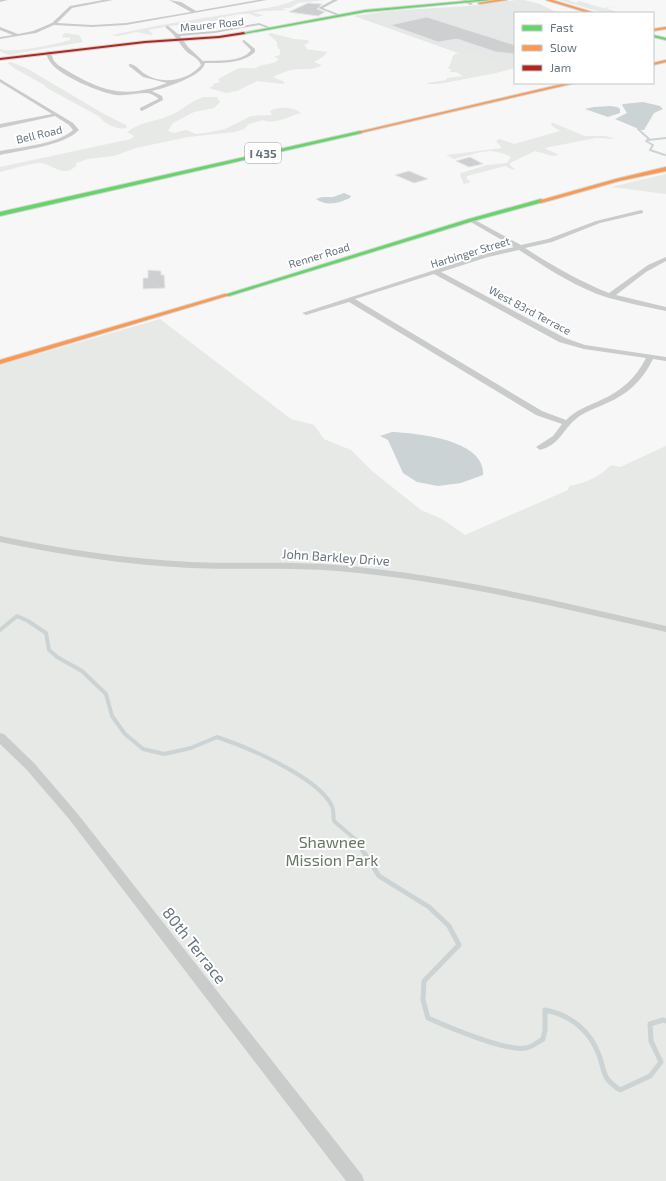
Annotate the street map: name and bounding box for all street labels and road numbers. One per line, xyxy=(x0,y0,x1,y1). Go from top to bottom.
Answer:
street label: Maurer Road xyxy=(179,14,245,34)
street label: Bell Road xyxy=(15,122,63,146)
road number: I 435 xyxy=(245,143,281,163)
street label: Harbinger Street xyxy=(429,234,511,270)
street label: Renner Road xyxy=(287,240,351,270)
street label: West 83rd Terrace xyxy=(487,283,573,337)
street label: John Barkley Drive xyxy=(282,545,390,569)
street label: 80th Terrace xyxy=(159,903,231,987)

